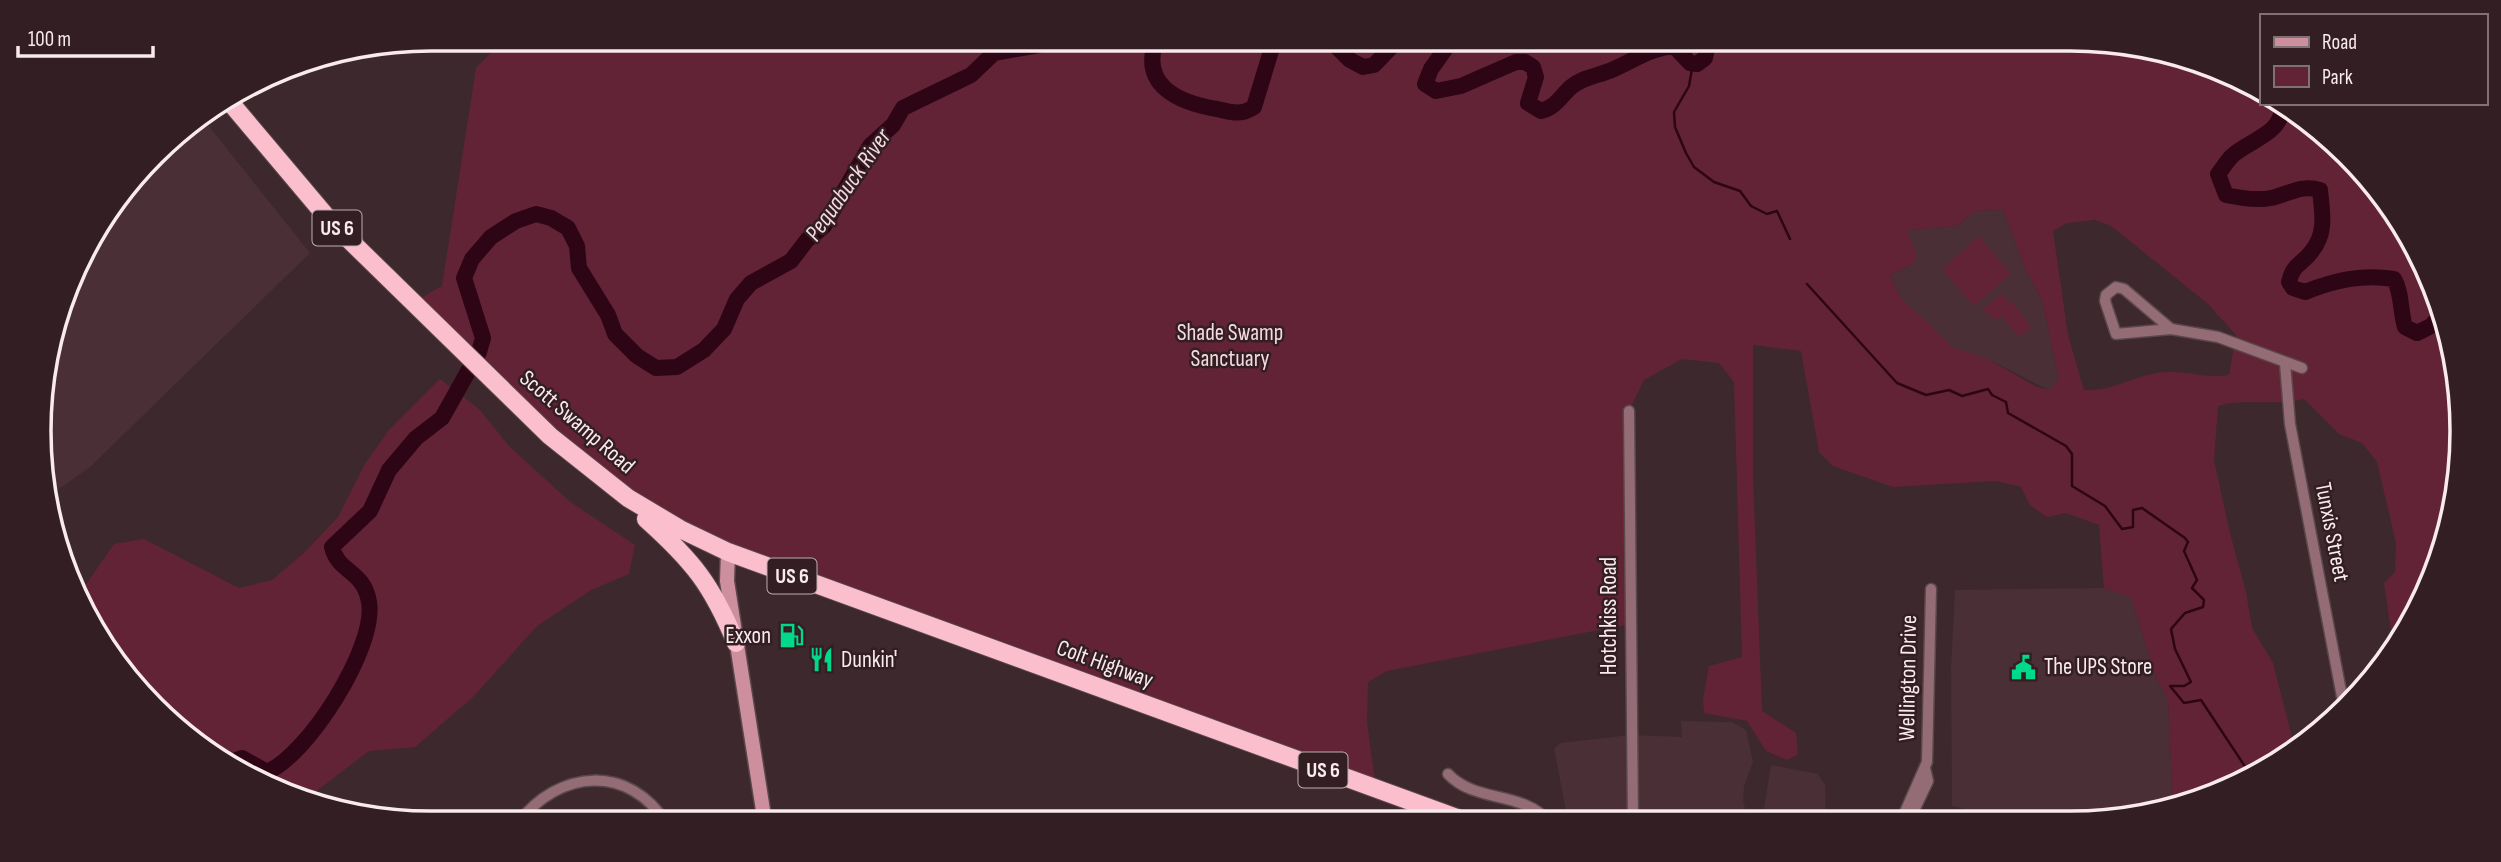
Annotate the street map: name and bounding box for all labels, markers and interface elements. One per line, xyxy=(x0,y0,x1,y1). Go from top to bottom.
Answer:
scale bar xyxy=(18,14,152,58)
legend xyxy=(2260,14,2487,105)
text: 100 m xyxy=(28,27,71,52)
text: Road xyxy=(2322,30,2357,55)
text: Park xyxy=(2322,65,2353,90)
water label: Pequabuck River xyxy=(799,122,898,247)
road number: US 6 xyxy=(312,210,362,246)
park label: Shade Swamp Sanctuary xyxy=(1177,319,1283,373)
street label: Scott Swamp Road xyxy=(514,364,640,480)
street label: Tunxis Street xyxy=(2309,480,2355,584)
street label: Hotchkiss Road xyxy=(1595,557,1623,675)
road number: US 6 xyxy=(768,558,816,594)
street label: Wellington Drive xyxy=(1893,615,1923,741)
place label: Exxon xyxy=(725,622,771,650)
fuel station icon: Exxon xyxy=(777,622,805,650)
street label: Colt Highway xyxy=(1053,634,1157,694)
restaurant icon: Dunkin' xyxy=(807,646,835,674)
place label: Dunkin' xyxy=(841,646,897,674)
public building icon: The UPS Store xyxy=(2010,653,2038,681)
place label: The UPS Store xyxy=(2044,653,2152,681)
road number: US 6 xyxy=(1298,752,1348,788)

